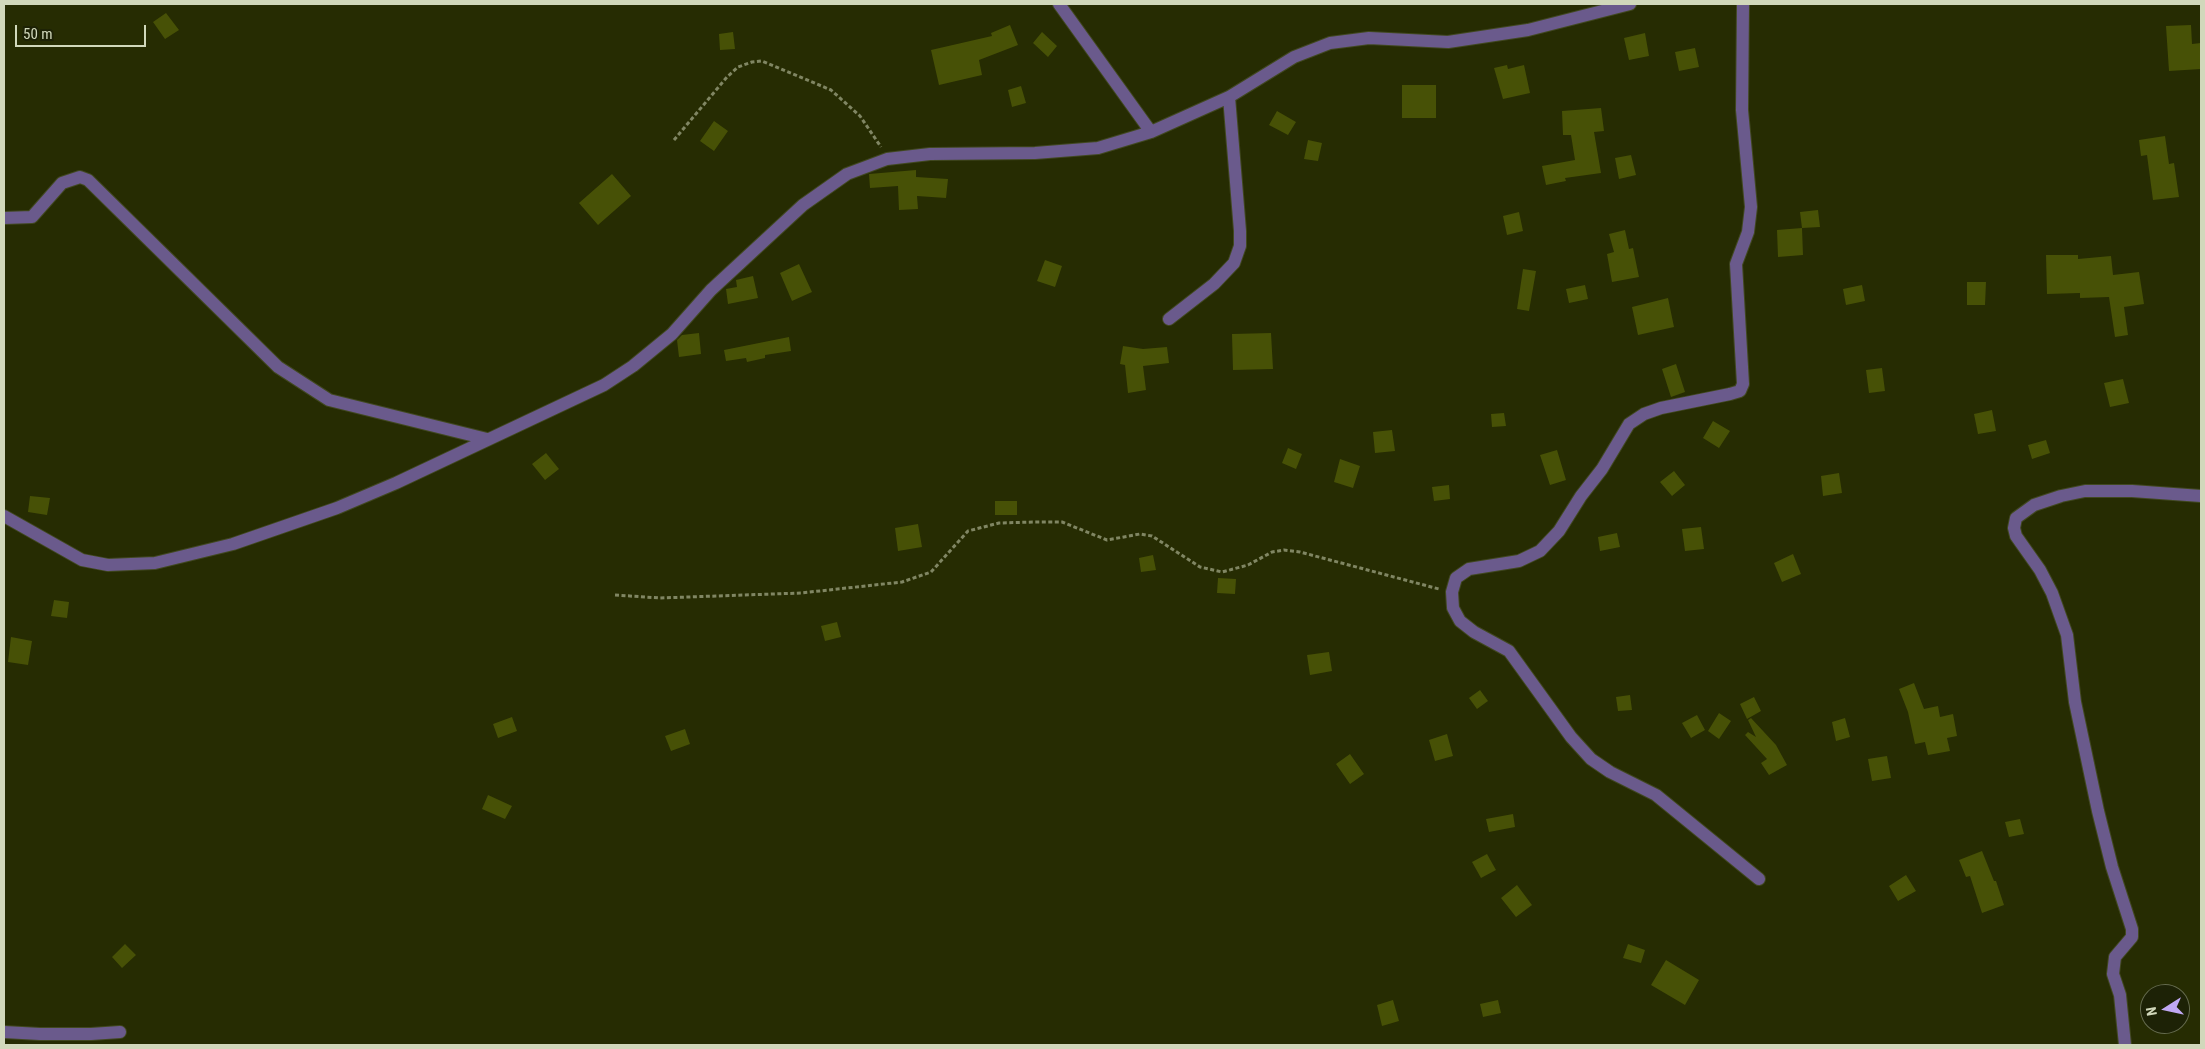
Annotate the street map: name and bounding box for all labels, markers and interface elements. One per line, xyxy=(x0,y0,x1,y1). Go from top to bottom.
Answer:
scale bar xyxy=(18,15,149,47)
text: 50 m xyxy=(23,25,53,43)
north arrow xyxy=(2140,984,2190,1034)
text: N xyxy=(2143,1006,2160,1017)

